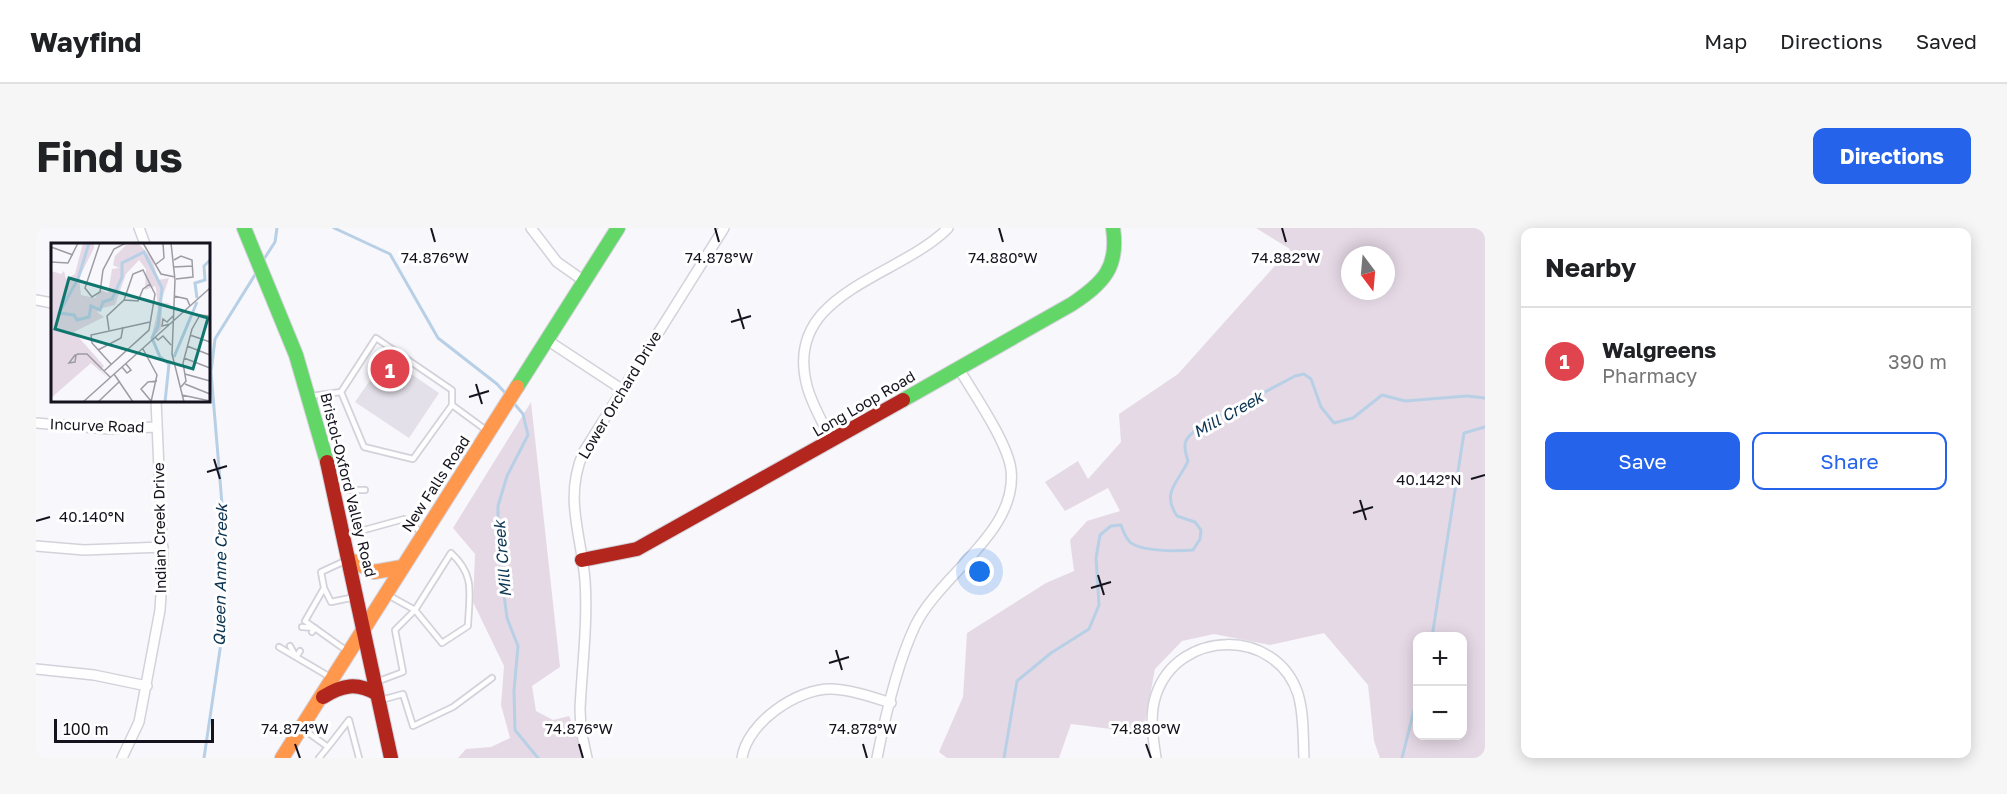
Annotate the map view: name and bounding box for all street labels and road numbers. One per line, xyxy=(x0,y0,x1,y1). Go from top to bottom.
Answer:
street label: Lower Orchard Drive xyxy=(574,327,665,462)
street label: Long Loop Road xyxy=(809,366,918,440)
street label: Bristol-Oxford Valley Road xyxy=(317,391,381,579)
street label: Incurve Road xyxy=(49,414,145,436)
street label: New Falls Road xyxy=(397,432,473,535)
street label: Indian Creek Drive xyxy=(149,462,169,594)

